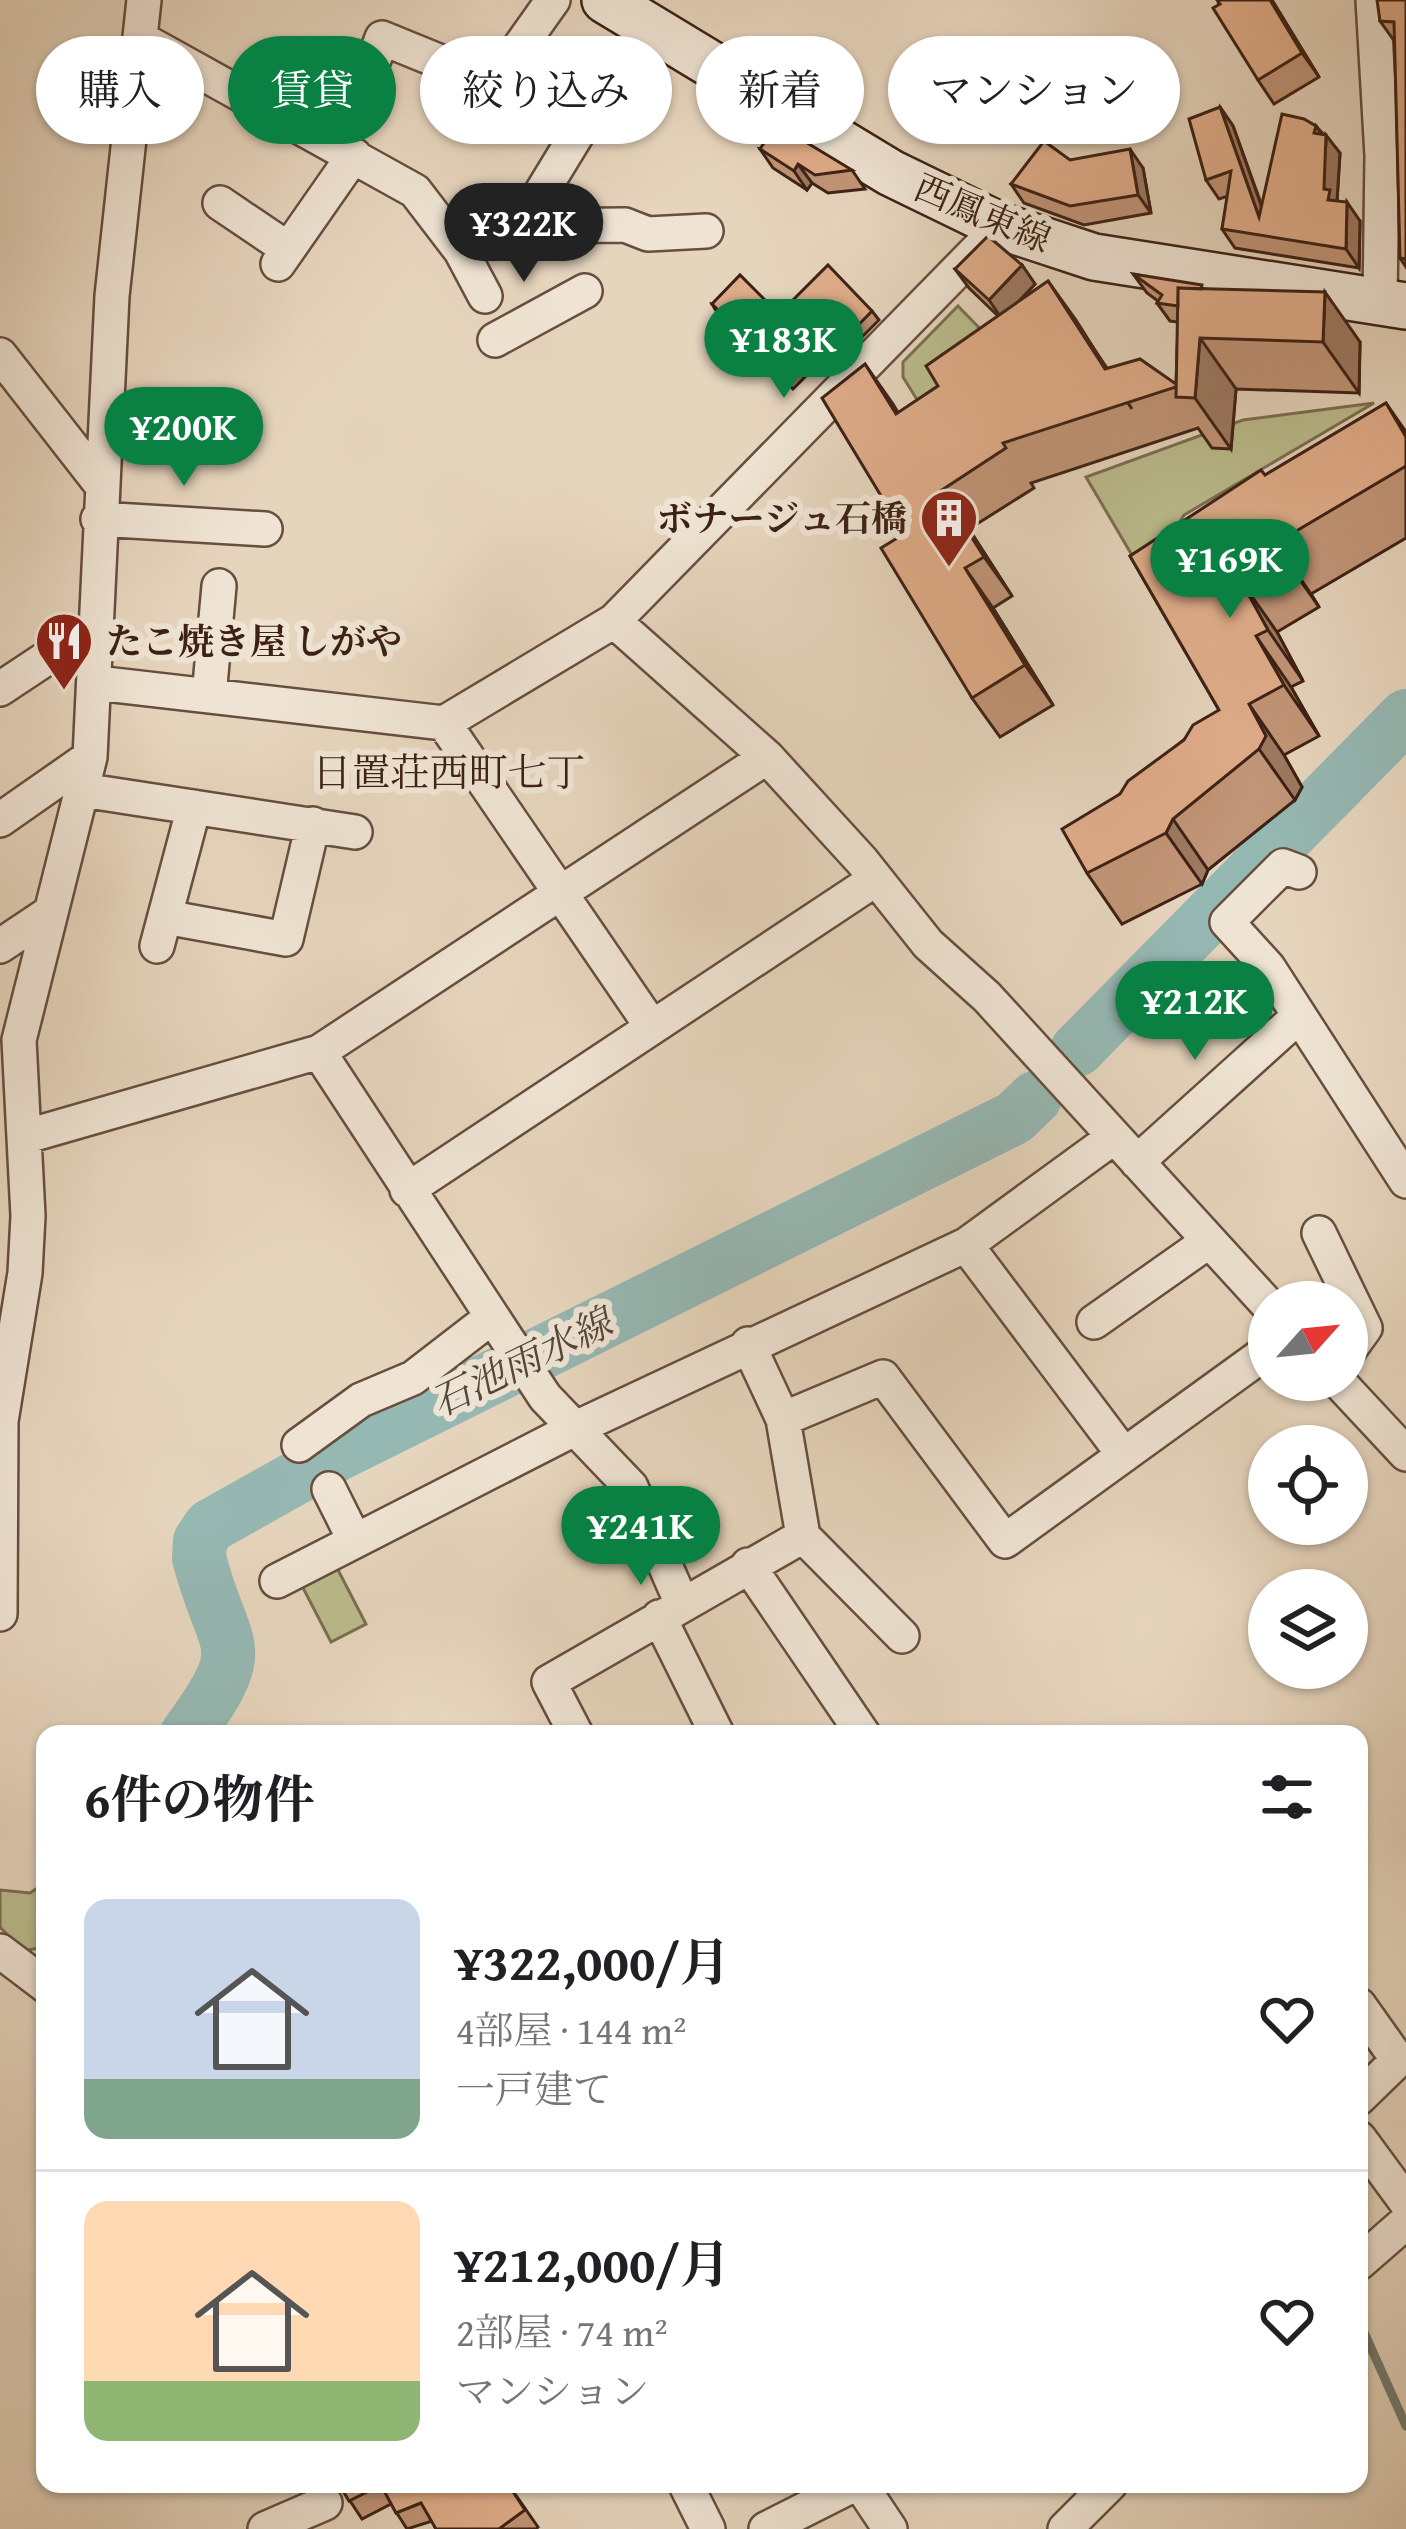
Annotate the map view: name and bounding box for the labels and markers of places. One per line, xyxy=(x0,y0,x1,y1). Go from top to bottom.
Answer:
pin: ¥322K xyxy=(440,183,608,285)
pin: ¥183K xyxy=(700,299,868,401)
pin: ¥200K xyxy=(100,387,268,489)
building icon: ボナージュ石橋 xyxy=(918,487,980,569)
place label: ボナージュ石橋 xyxy=(656,491,907,544)
pin: ¥169K xyxy=(1146,519,1314,621)
restaurant icon: たこ焼き屋 しがや xyxy=(33,610,95,692)
place label: たこ焼き屋 しがや xyxy=(106,614,402,667)
pin: ¥212K xyxy=(1111,961,1279,1063)
pin: ¥241K xyxy=(557,1486,725,1588)

